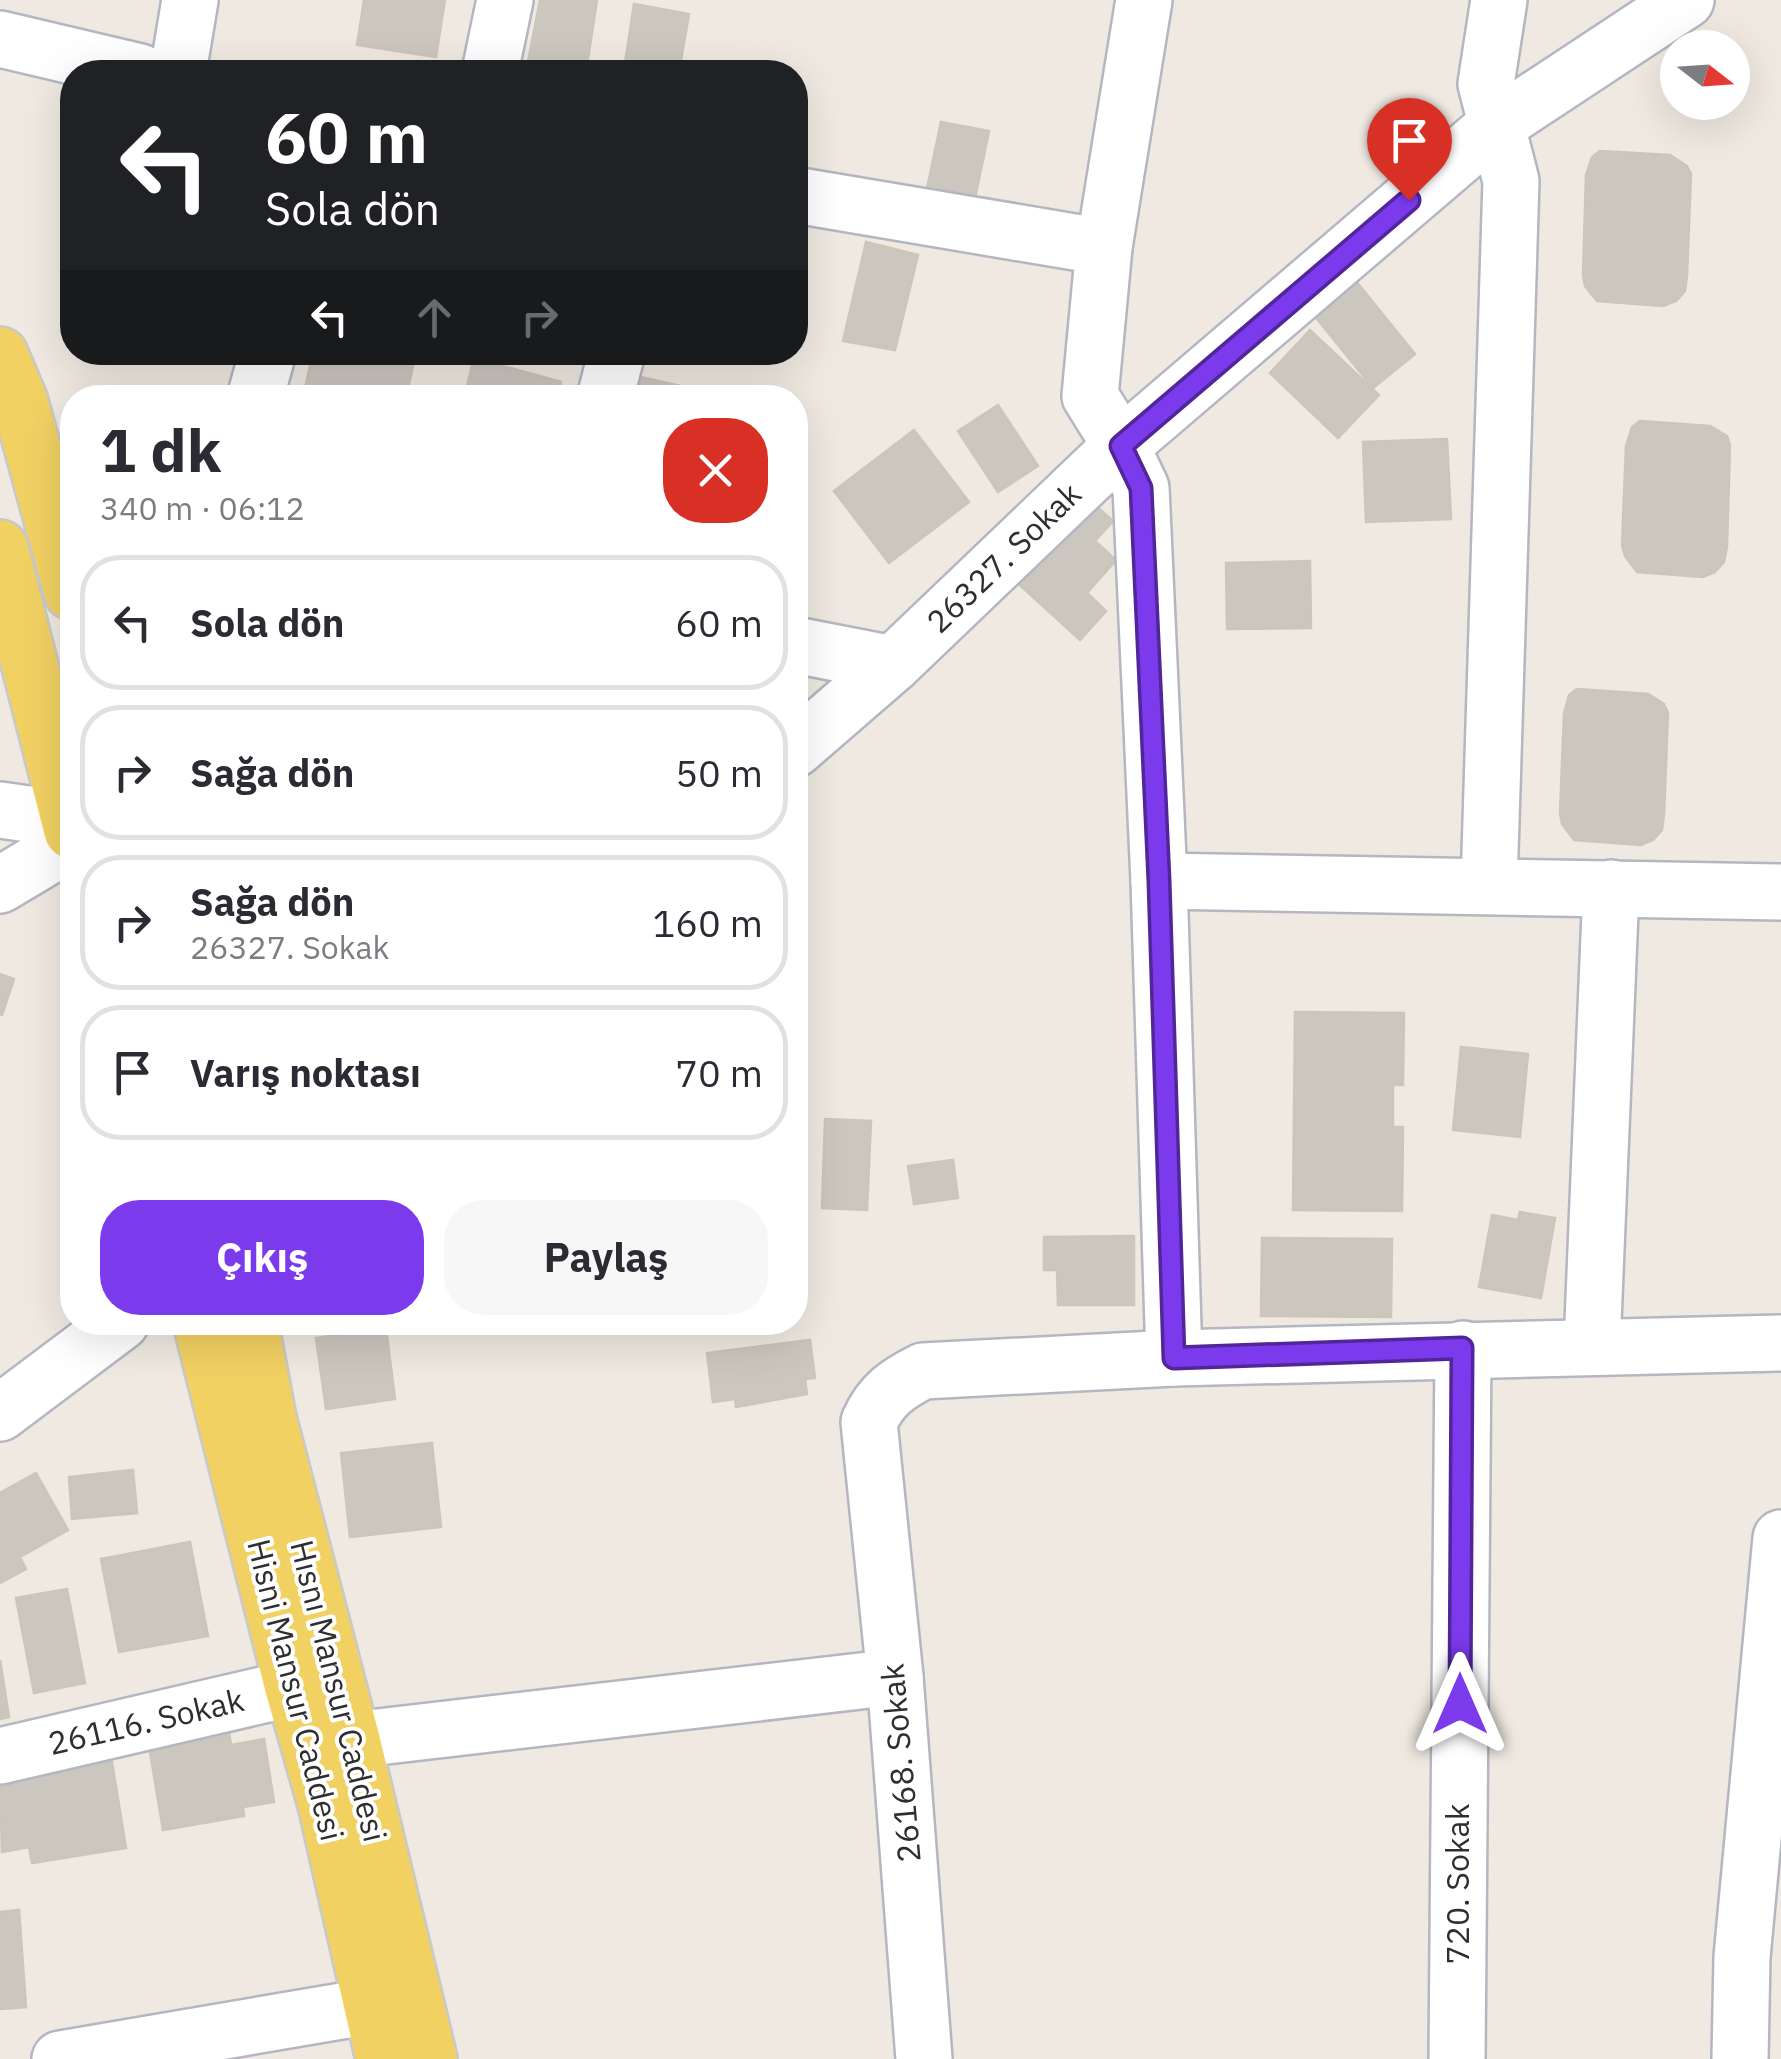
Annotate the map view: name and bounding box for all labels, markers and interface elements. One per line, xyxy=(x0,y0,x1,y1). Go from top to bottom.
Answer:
north arrow xyxy=(1660,30,1750,120)
map controls xyxy=(1660,30,1750,120)
text: 60 m xyxy=(265,91,428,182)
pin xyxy=(1367,98,1452,201)
icon: left xyxy=(100,100,230,230)
icon: arrive xyxy=(1382,113,1437,168)
text: Sola dön xyxy=(265,179,440,237)
icon: left xyxy=(302,290,357,345)
icon: ahead xyxy=(407,290,462,345)
icon: right xyxy=(512,290,567,345)
text: 1 dk xyxy=(100,410,221,489)
button: close xyxy=(663,418,768,523)
street label: 26327. Sokak xyxy=(917,473,1090,642)
text: 340 m · 06:12 xyxy=(100,487,305,529)
icon: left xyxy=(105,595,160,650)
text: Sola dön xyxy=(190,598,344,647)
text: 60 m xyxy=(675,598,763,647)
icon: right xyxy=(105,745,160,800)
text: Sağa dön xyxy=(190,748,354,797)
text: 50 m xyxy=(675,748,763,797)
text: Sağa dön xyxy=(190,877,354,926)
icon: right xyxy=(105,895,160,950)
text: 160 m xyxy=(652,898,763,947)
text: 26327. Sokak xyxy=(190,926,389,968)
icon: arrive xyxy=(105,1045,160,1100)
text: Varış noktası xyxy=(190,1048,421,1097)
text: 70 m xyxy=(675,1048,763,1097)
button: Çıkış xyxy=(100,1200,424,1315)
button: Paylaş xyxy=(444,1200,768,1315)
street label: Hisni Mansur Caddesi xyxy=(238,1535,354,1845)
street label: Hısnı Mansur Caddesi xyxy=(281,1536,397,1846)
position arrow xyxy=(1408,1652,1512,1756)
street label: 26168. Sokak xyxy=(870,1662,930,1864)
street label: 26116. Sokak xyxy=(44,1678,248,1764)
street label: 720. Sokak xyxy=(1436,1803,1478,1965)

